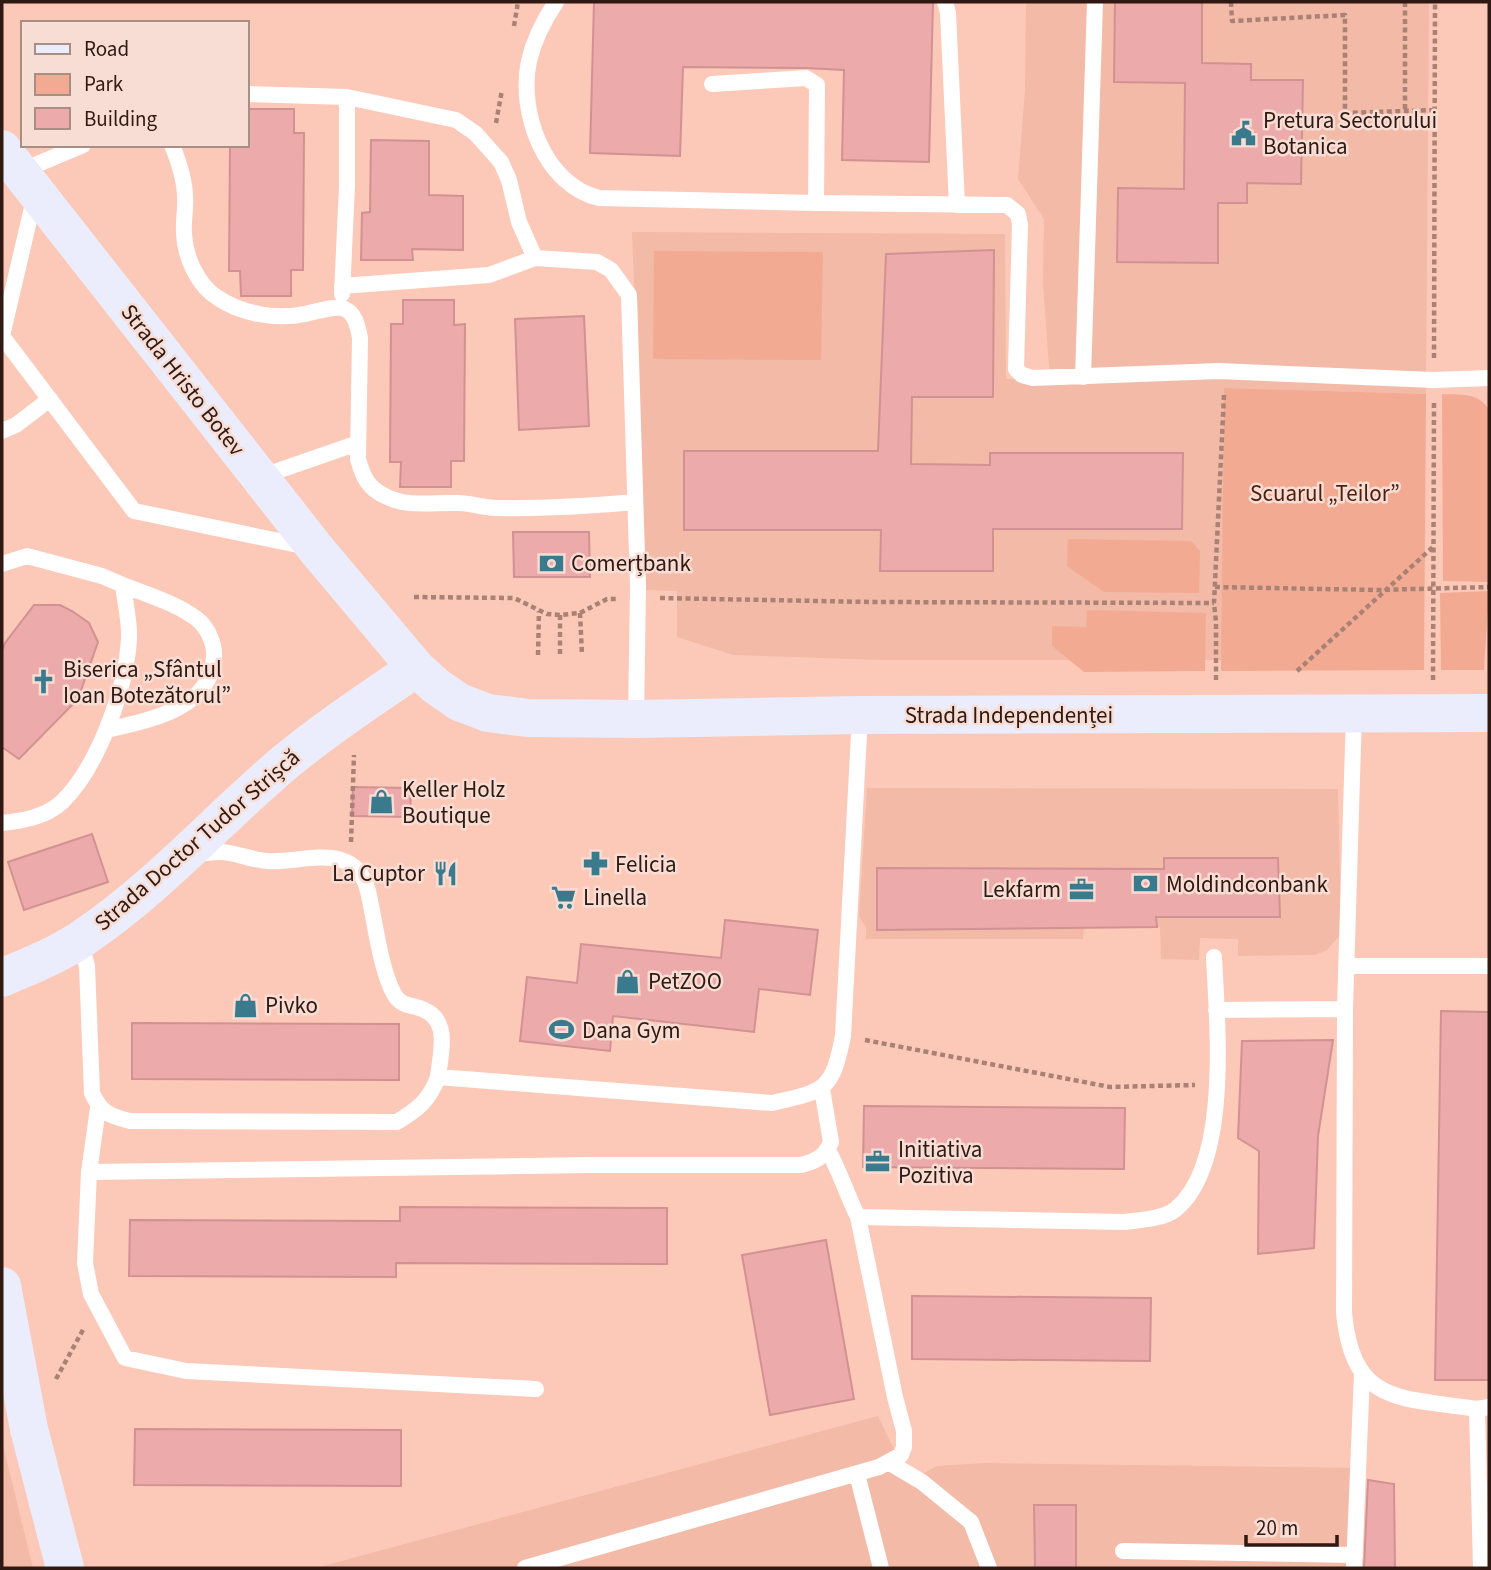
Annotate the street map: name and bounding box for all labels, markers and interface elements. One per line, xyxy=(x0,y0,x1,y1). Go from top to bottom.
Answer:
legend xyxy=(21,21,248,147)
text: Road xyxy=(84,34,129,64)
text: Park xyxy=(84,69,124,99)
text: Building xyxy=(84,104,158,134)
place label: Pretura Sectorului Botanica xyxy=(1263,104,1437,163)
public building icon: Pretura Sectorului Botanica xyxy=(1229,119,1257,147)
street label: Strada Hristo Botev xyxy=(113,297,253,463)
park label: Scuarul „Teilor” xyxy=(1250,477,1400,510)
place label: Comerțbank xyxy=(571,547,691,580)
bank icon: Comerțbank xyxy=(537,549,565,577)
place label: Biserica „Sfântul Ioan Botezătorul” xyxy=(63,653,231,712)
church icon: Biserica „Sfântul Ioan Botezătorul” xyxy=(29,668,57,696)
street label: Strada Independenței xyxy=(905,699,1113,732)
street label: Strada Doctor Tudor Strișcă xyxy=(87,741,307,939)
place label: Keller Holz Boutique xyxy=(402,773,506,832)
shop icon: Keller Holz Boutique xyxy=(368,788,396,816)
place label: Felicia xyxy=(615,848,677,881)
pharmacy icon: Felicia xyxy=(581,850,609,878)
place label: La Cuptor xyxy=(332,857,426,890)
restaurant icon: La Cuptor xyxy=(431,859,459,887)
place label: Moldindconbank xyxy=(1166,868,1328,901)
bank icon: Moldindconbank xyxy=(1132,870,1160,898)
place label: Lekfarm xyxy=(982,873,1061,906)
office icon: Lekfarm xyxy=(1067,875,1095,903)
place label: Linella xyxy=(583,881,647,914)
supermarket icon: Linella xyxy=(549,883,577,911)
place label: PetZOO xyxy=(648,965,722,998)
shop icon: PetZOO xyxy=(614,967,642,995)
place label: Pivko xyxy=(265,989,318,1022)
shop icon: Pivko xyxy=(231,991,259,1019)
place label: Dana Gym xyxy=(582,1014,681,1047)
sports icon: Dana Gym xyxy=(548,1016,576,1044)
place label: Initiativa Pozitiva xyxy=(898,1133,982,1192)
office icon: Initiativa Pozitiva xyxy=(864,1148,892,1176)
scale bar xyxy=(1246,1504,1337,1548)
text: 20 m xyxy=(1256,1513,1298,1543)

